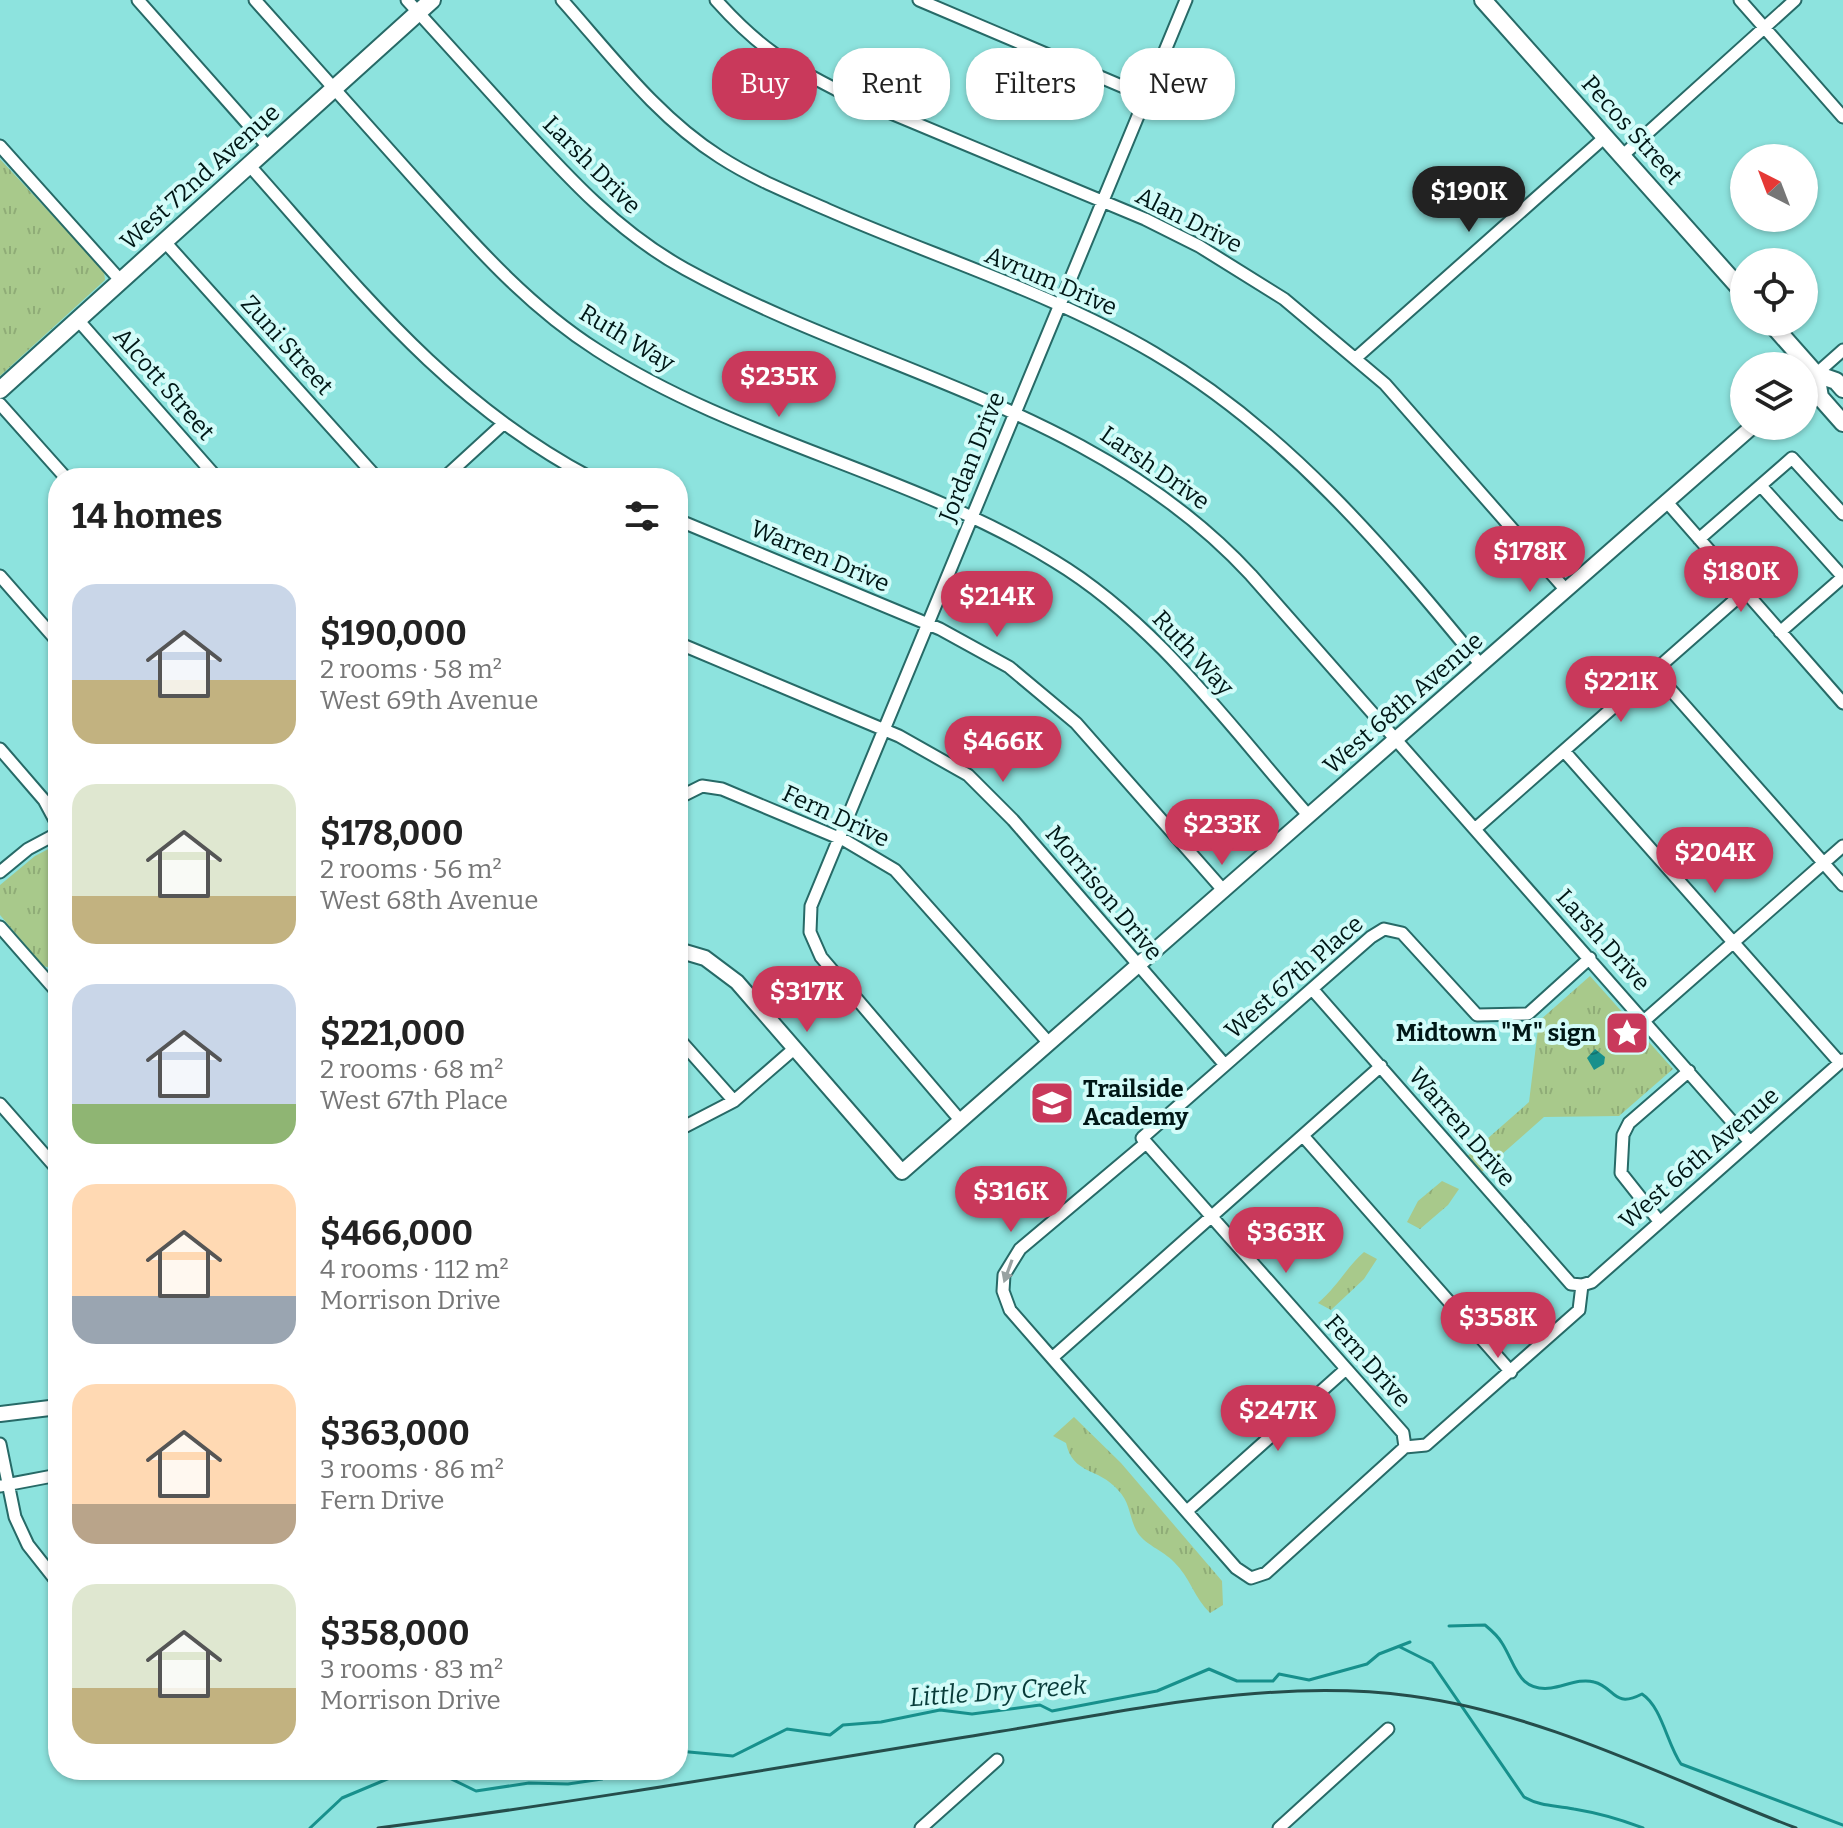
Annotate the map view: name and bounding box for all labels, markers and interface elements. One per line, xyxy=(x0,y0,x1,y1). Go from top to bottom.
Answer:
chip: Buy xyxy=(712,48,817,120)
chip: Rent xyxy=(833,48,950,120)
chip: Filters xyxy=(966,48,1104,120)
chip: New xyxy=(1120,48,1235,120)
street label: Pecos Street xyxy=(1576,70,1688,190)
street label: West 72nd Avenue xyxy=(115,98,285,256)
street label: Larsh Drive xyxy=(537,110,647,220)
north arrow xyxy=(1730,144,1818,232)
map controls xyxy=(1730,144,1818,440)
pin: $190K xyxy=(1413,166,1525,234)
text: $190K xyxy=(1430,176,1508,207)
street label: Alan Drive xyxy=(1131,181,1247,259)
street label: Avrum Drive xyxy=(981,241,1121,321)
button: locate xyxy=(1730,248,1818,336)
street label: Zuni Street xyxy=(235,290,339,401)
street label: Ruth Way xyxy=(574,299,680,377)
street label: Alcott Street xyxy=(108,322,220,446)
pin: $235K xyxy=(723,351,835,419)
button: layers xyxy=(1730,352,1818,440)
text: $235K xyxy=(740,361,818,392)
street label: Jordan Drive xyxy=(933,388,1011,527)
street label: Larsh Drive xyxy=(1095,420,1215,516)
icon: filters xyxy=(620,494,664,538)
text: 14 homes xyxy=(72,496,223,537)
street label: Warren Drive xyxy=(746,514,894,598)
pin: $178K xyxy=(1474,526,1586,594)
text: $178K xyxy=(1493,536,1567,567)
pin: $180K xyxy=(1685,546,1797,614)
text: $180K xyxy=(1702,556,1780,587)
pin: $214K xyxy=(941,571,1053,639)
text: $214K xyxy=(959,581,1035,612)
street label: Ruth Way xyxy=(1147,605,1240,702)
text: $190,000 xyxy=(320,613,467,654)
icon: home xyxy=(136,616,232,712)
street label: West 68th Avenue xyxy=(1318,626,1488,780)
text: 2 rooms · 58 m² xyxy=(320,654,502,685)
pin: $221K xyxy=(1565,656,1677,724)
text: $221K xyxy=(1584,666,1658,697)
text: West 69th Avenue xyxy=(320,685,538,716)
pin: $466K xyxy=(947,716,1059,784)
text: $466K xyxy=(962,726,1044,757)
street label: Fern Drive xyxy=(778,779,894,853)
pin: $233K xyxy=(1166,799,1278,867)
text: $233K xyxy=(1183,809,1261,840)
text: $178,000 xyxy=(320,813,463,854)
icon: home xyxy=(136,816,232,912)
street label: Morrison Drive xyxy=(1040,820,1168,966)
pin: $204K xyxy=(1659,827,1771,895)
text: $204K xyxy=(1674,837,1756,868)
text: 2 rooms · 56 m² xyxy=(320,854,502,885)
street label: Larsh Drive xyxy=(1550,884,1656,996)
text: West 68th Avenue xyxy=(320,885,539,916)
street label: West 67th Place xyxy=(1219,910,1369,1044)
pin: $317K xyxy=(751,966,863,1034)
text: $317K xyxy=(770,976,844,1007)
place icon: Midtown "M" sign xyxy=(1603,1009,1651,1057)
text: $221,000 xyxy=(320,1013,465,1054)
icon: home xyxy=(136,1016,232,1112)
place label: Midtown "M" sign xyxy=(1396,1019,1597,1047)
text: 2 rooms · 68 m² xyxy=(320,1054,503,1085)
street label: Warren Drive xyxy=(1403,1062,1521,1192)
place label: Trailside Academy xyxy=(1083,1075,1189,1131)
school or university icon: Trailside Academy xyxy=(1028,1079,1076,1127)
street label: West 66th Avenue xyxy=(1614,1081,1784,1235)
text: West 67th Place xyxy=(320,1085,508,1116)
pin: $316K xyxy=(955,1166,1067,1234)
text: $316K xyxy=(973,1176,1049,1207)
pin: $363K xyxy=(1230,1207,1342,1275)
text: $466,000 xyxy=(320,1213,473,1254)
icon: home xyxy=(136,1216,232,1312)
text: $363K xyxy=(1247,1217,1325,1248)
text: 4 rooms · 112 m² xyxy=(320,1254,509,1285)
one-way arrow xyxy=(1001,1259,1014,1283)
text: Morrison Drive xyxy=(320,1285,501,1316)
pin: $358K xyxy=(1442,1292,1554,1360)
text: $358K xyxy=(1459,1302,1537,1333)
street label: Fern Drive xyxy=(1319,1309,1417,1413)
pin: $247K xyxy=(1222,1385,1334,1453)
text: $247K xyxy=(1239,1395,1317,1426)
text: $363,000 xyxy=(320,1413,470,1454)
icon: home xyxy=(136,1416,232,1512)
text: 3 rooms · 86 m² xyxy=(320,1454,504,1485)
text: Fern Drive xyxy=(320,1485,445,1516)
text: $358,000 xyxy=(320,1613,470,1654)
icon: home xyxy=(136,1616,232,1712)
text: 3 rooms · 83 m² xyxy=(320,1654,503,1685)
water label: Little Dry Creek xyxy=(908,1670,1089,1713)
text: Morrison Drive xyxy=(320,1685,501,1716)

